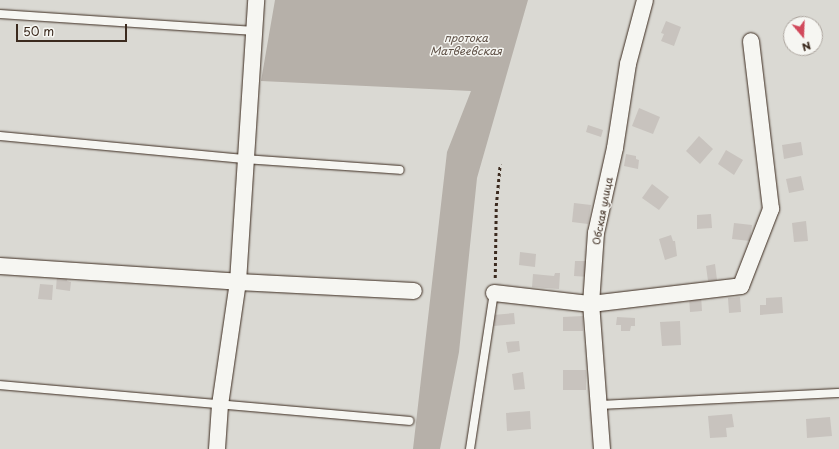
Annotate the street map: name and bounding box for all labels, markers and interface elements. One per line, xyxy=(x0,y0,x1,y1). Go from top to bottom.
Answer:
scale bar xyxy=(18,16,129,42)
north arrow xyxy=(783,16,823,56)
text: 50 m xyxy=(23,22,54,40)
water label: протока Матвеевская xyxy=(430,32,502,58)
text: N xyxy=(800,37,814,56)
street label: Обская улица xyxy=(589,176,615,246)

